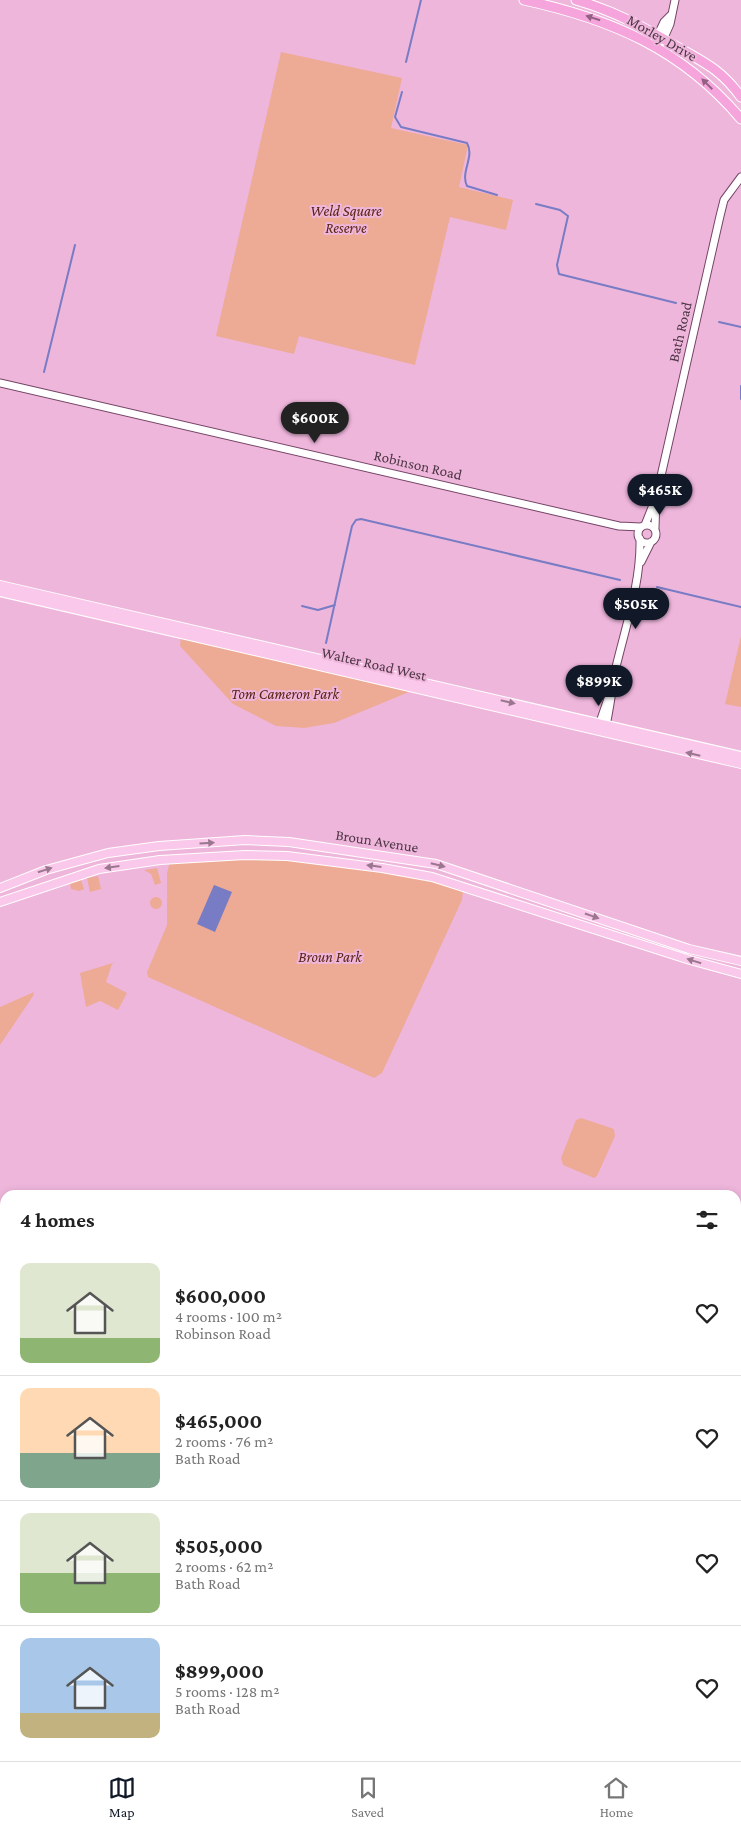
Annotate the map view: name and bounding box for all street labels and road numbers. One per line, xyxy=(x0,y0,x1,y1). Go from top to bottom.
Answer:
street label: Morley Drive xyxy=(624,12,700,65)
street label: Bath Road xyxy=(665,300,695,364)
street label: Robinson Road xyxy=(372,447,464,483)
street label: Walter Road West xyxy=(320,644,429,684)
street label: Broun Avenue xyxy=(334,827,420,856)

